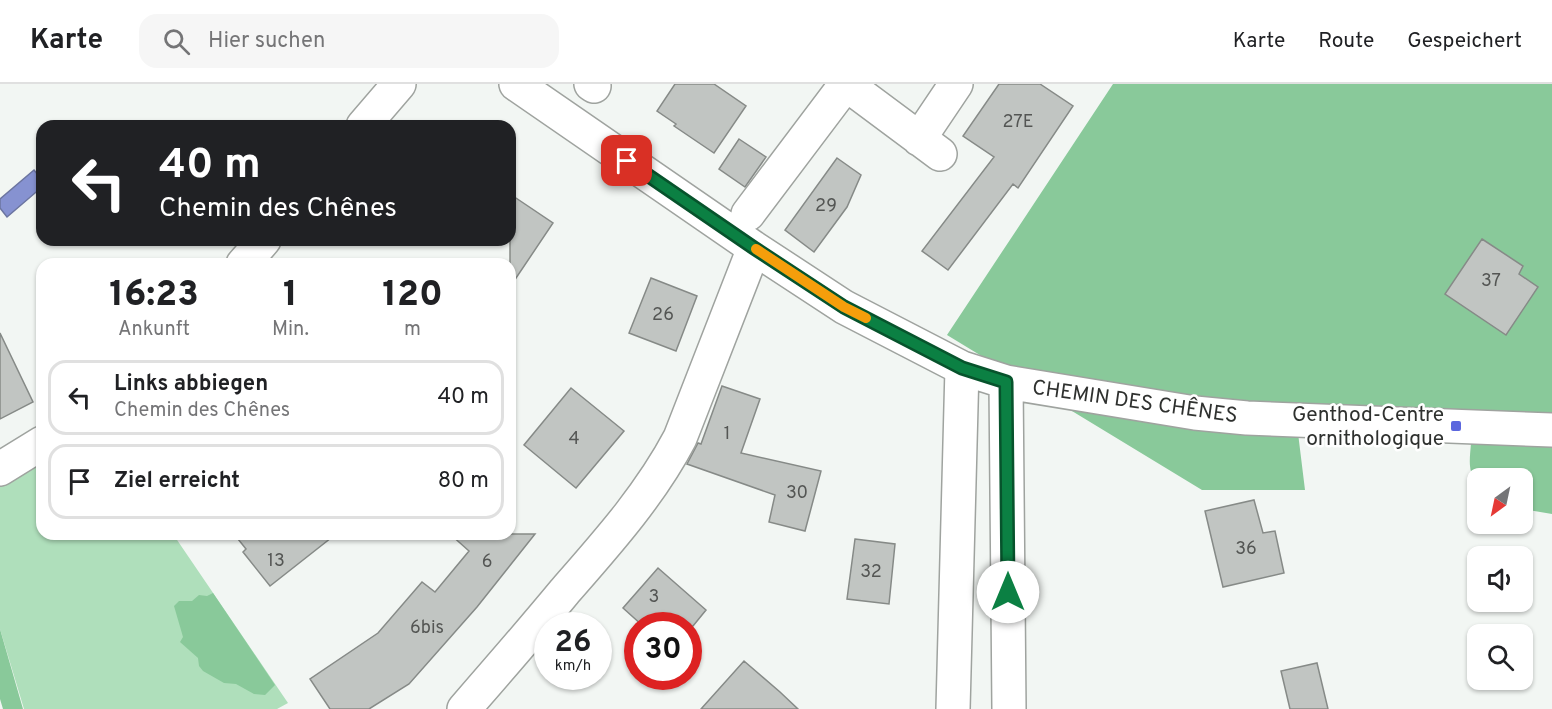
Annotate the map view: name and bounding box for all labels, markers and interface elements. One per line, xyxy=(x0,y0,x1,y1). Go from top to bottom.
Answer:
search box xyxy=(139,14,559,68)
text: Karte xyxy=(30,23,103,59)
icon: search xyxy=(160,25,193,58)
text: Hier suchen xyxy=(208,28,325,55)
text: Karte xyxy=(1233,28,1285,55)
text: Route xyxy=(1318,28,1374,55)
text: Gespeichert xyxy=(1407,28,1522,55)
house number: 27E xyxy=(1003,111,1033,134)
pin xyxy=(601,135,652,186)
text: 40 m xyxy=(159,140,261,193)
icon: left xyxy=(60,144,138,222)
icon: arrive xyxy=(610,144,643,177)
text: Chemin des Chênes xyxy=(159,192,397,226)
house number: 29 xyxy=(815,195,837,218)
house number: 37 xyxy=(1481,270,1501,293)
text: 16:23 xyxy=(109,273,199,319)
text: 1 xyxy=(283,273,298,319)
text: 120 xyxy=(382,273,443,319)
house number: 26 xyxy=(652,304,674,327)
text: Ankunft xyxy=(118,317,190,343)
text: Min. xyxy=(272,317,309,343)
text: m xyxy=(404,317,421,343)
text: Links abbiegen xyxy=(114,371,268,398)
street label: CHEMIN DES CHÊNES xyxy=(1030,374,1239,430)
icon: left xyxy=(63,381,96,414)
text: 40 m xyxy=(437,384,489,411)
text: Chemin des Chênes xyxy=(114,398,290,424)
place label: Genthod-Centre ornithologique xyxy=(1292,402,1444,453)
marker: Genthod-Centre ornithologique xyxy=(1449,419,1463,433)
house number: 1 xyxy=(724,423,730,446)
house number: 4 xyxy=(568,428,580,451)
icon: arrive xyxy=(63,465,96,498)
text: Ziel erreicht xyxy=(114,468,240,495)
text: 80 m xyxy=(438,468,489,495)
north arrow xyxy=(1467,468,1533,534)
map controls xyxy=(1467,468,1533,690)
house number: 30 xyxy=(786,482,808,505)
house number: 36 xyxy=(1235,538,1257,561)
button: sound xyxy=(1467,546,1533,612)
house number: 13 xyxy=(267,550,285,573)
house number: 6 xyxy=(482,551,492,574)
position arrow xyxy=(976,560,1040,624)
house number: 32 xyxy=(860,561,882,584)
house number: 3 xyxy=(649,586,659,609)
speed limit sign: 30 xyxy=(624,612,702,690)
house number: 6bis xyxy=(410,617,444,640)
button: search xyxy=(1467,624,1533,690)
text: 26 xyxy=(555,625,591,662)
text: km/h xyxy=(555,657,591,676)

